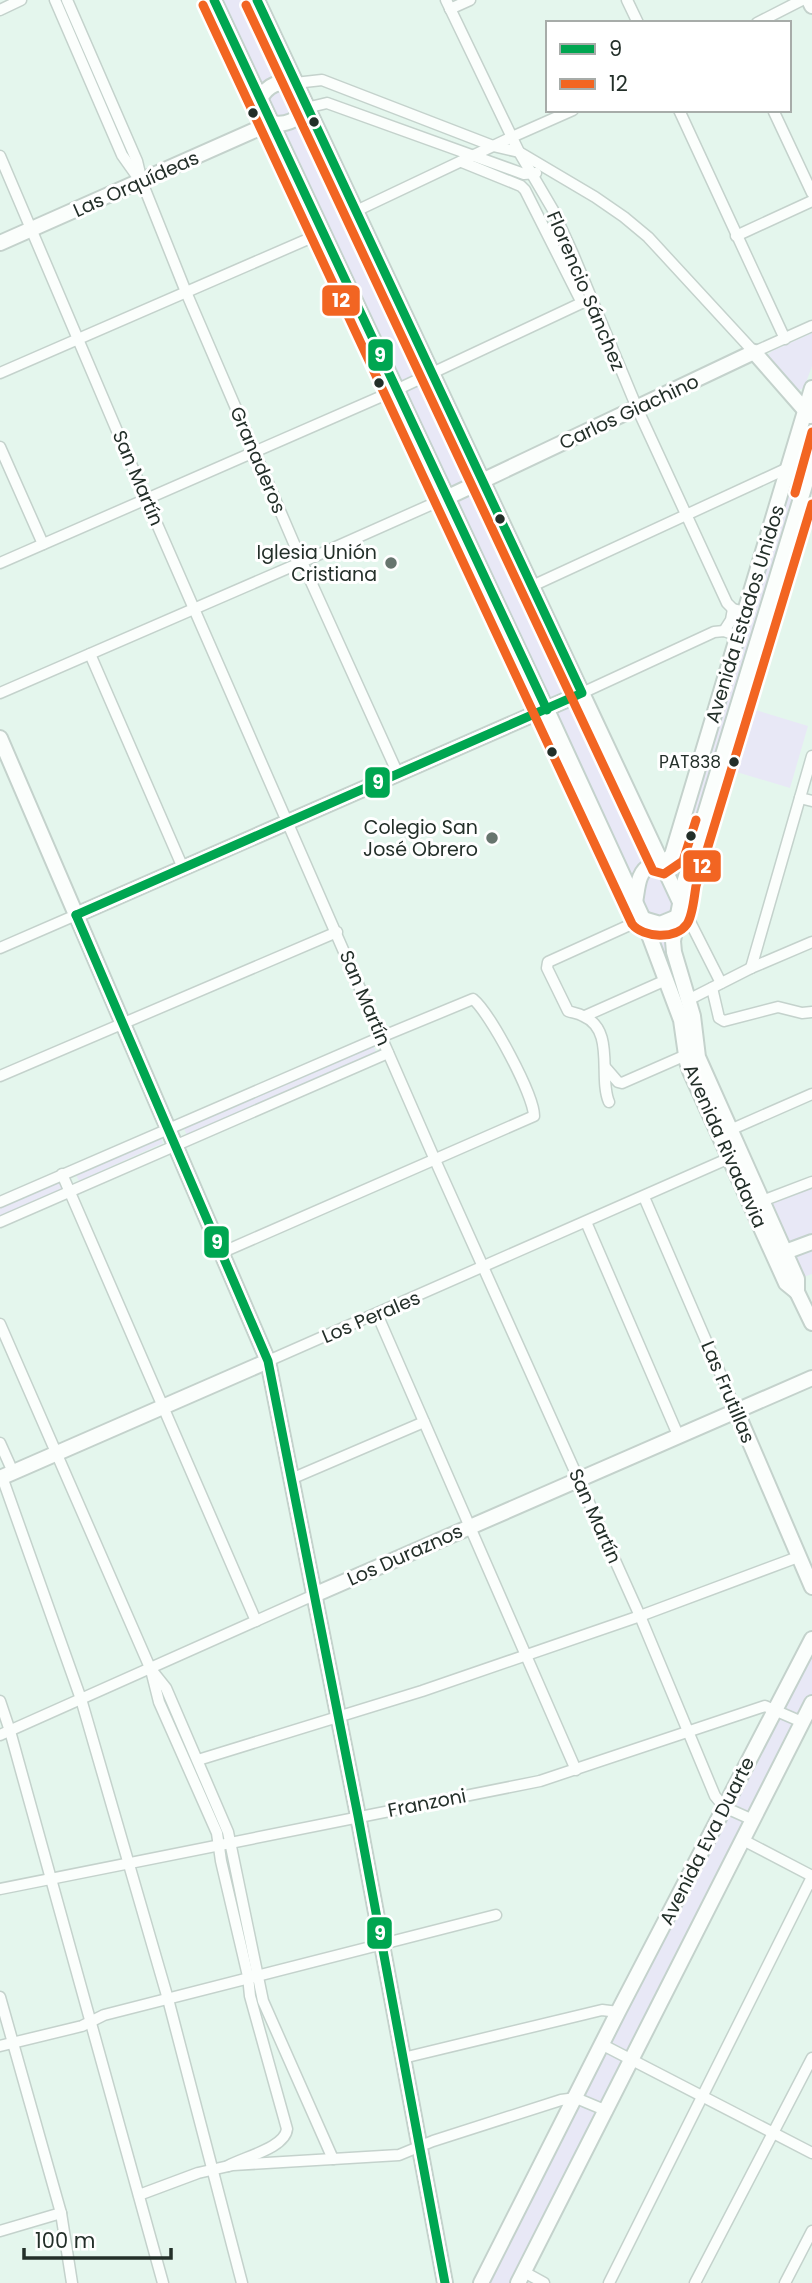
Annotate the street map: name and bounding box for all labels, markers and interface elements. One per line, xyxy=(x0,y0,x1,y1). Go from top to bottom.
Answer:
legend xyxy=(546,21,791,112)
text: 9 xyxy=(609,34,622,63)
text: 12 xyxy=(609,69,628,98)
unlabelled marker xyxy=(246,106,260,120)
unlabelled marker xyxy=(307,115,321,129)
street label: Las Orquídeas xyxy=(69,144,203,224)
street label: Florencio Sánchez xyxy=(540,207,632,375)
line badge: 12 xyxy=(321,284,361,317)
text: 12 xyxy=(332,287,350,314)
line badge: 9 xyxy=(367,338,394,372)
text: 9 xyxy=(374,342,386,369)
street label: Carlos Giachino xyxy=(555,368,703,456)
unlabelled marker xyxy=(372,376,386,390)
street label: Granaderos xyxy=(223,402,293,518)
street label: San Martín xyxy=(106,426,170,530)
street label: Avenida Estados Unidos xyxy=(699,502,791,726)
unlabelled marker xyxy=(493,512,507,526)
place label: Iglesia Unión Cristiana xyxy=(257,539,377,588)
marker: Iglesia Unión Cristiana xyxy=(383,555,399,571)
unlabelled marker xyxy=(545,745,559,759)
place label: PAT838 xyxy=(659,750,721,774)
marker: PAT838 xyxy=(727,755,741,769)
line badge: 9 xyxy=(364,766,391,799)
text: 9 xyxy=(372,769,384,796)
place label: Colegio San José Obrero xyxy=(363,814,478,863)
unlabelled marker xyxy=(684,829,698,843)
marker: Colegio San José Obrero xyxy=(484,830,500,846)
line badge: 12 xyxy=(682,849,722,883)
text: 12 xyxy=(693,853,711,880)
street label: San Martín xyxy=(333,946,397,1050)
street label: Avenida Rivadavia xyxy=(677,1060,773,1232)
line badge: 9 xyxy=(203,1225,230,1259)
text: 9 xyxy=(211,1229,223,1256)
street label: Los Perales xyxy=(318,1284,424,1350)
street label: Las Frutillas xyxy=(694,1337,762,1447)
street label: San Martín xyxy=(562,1464,628,1568)
street label: Los Duraznos xyxy=(343,1517,467,1593)
street label: Avenida Eva Duarte xyxy=(653,1752,761,1930)
street label: Franzoni xyxy=(385,1782,469,1824)
line badge: 9 xyxy=(366,1916,393,1950)
text: 9 xyxy=(374,1920,386,1947)
scale bar xyxy=(24,2216,172,2260)
text: 100 m xyxy=(35,2226,95,2255)

